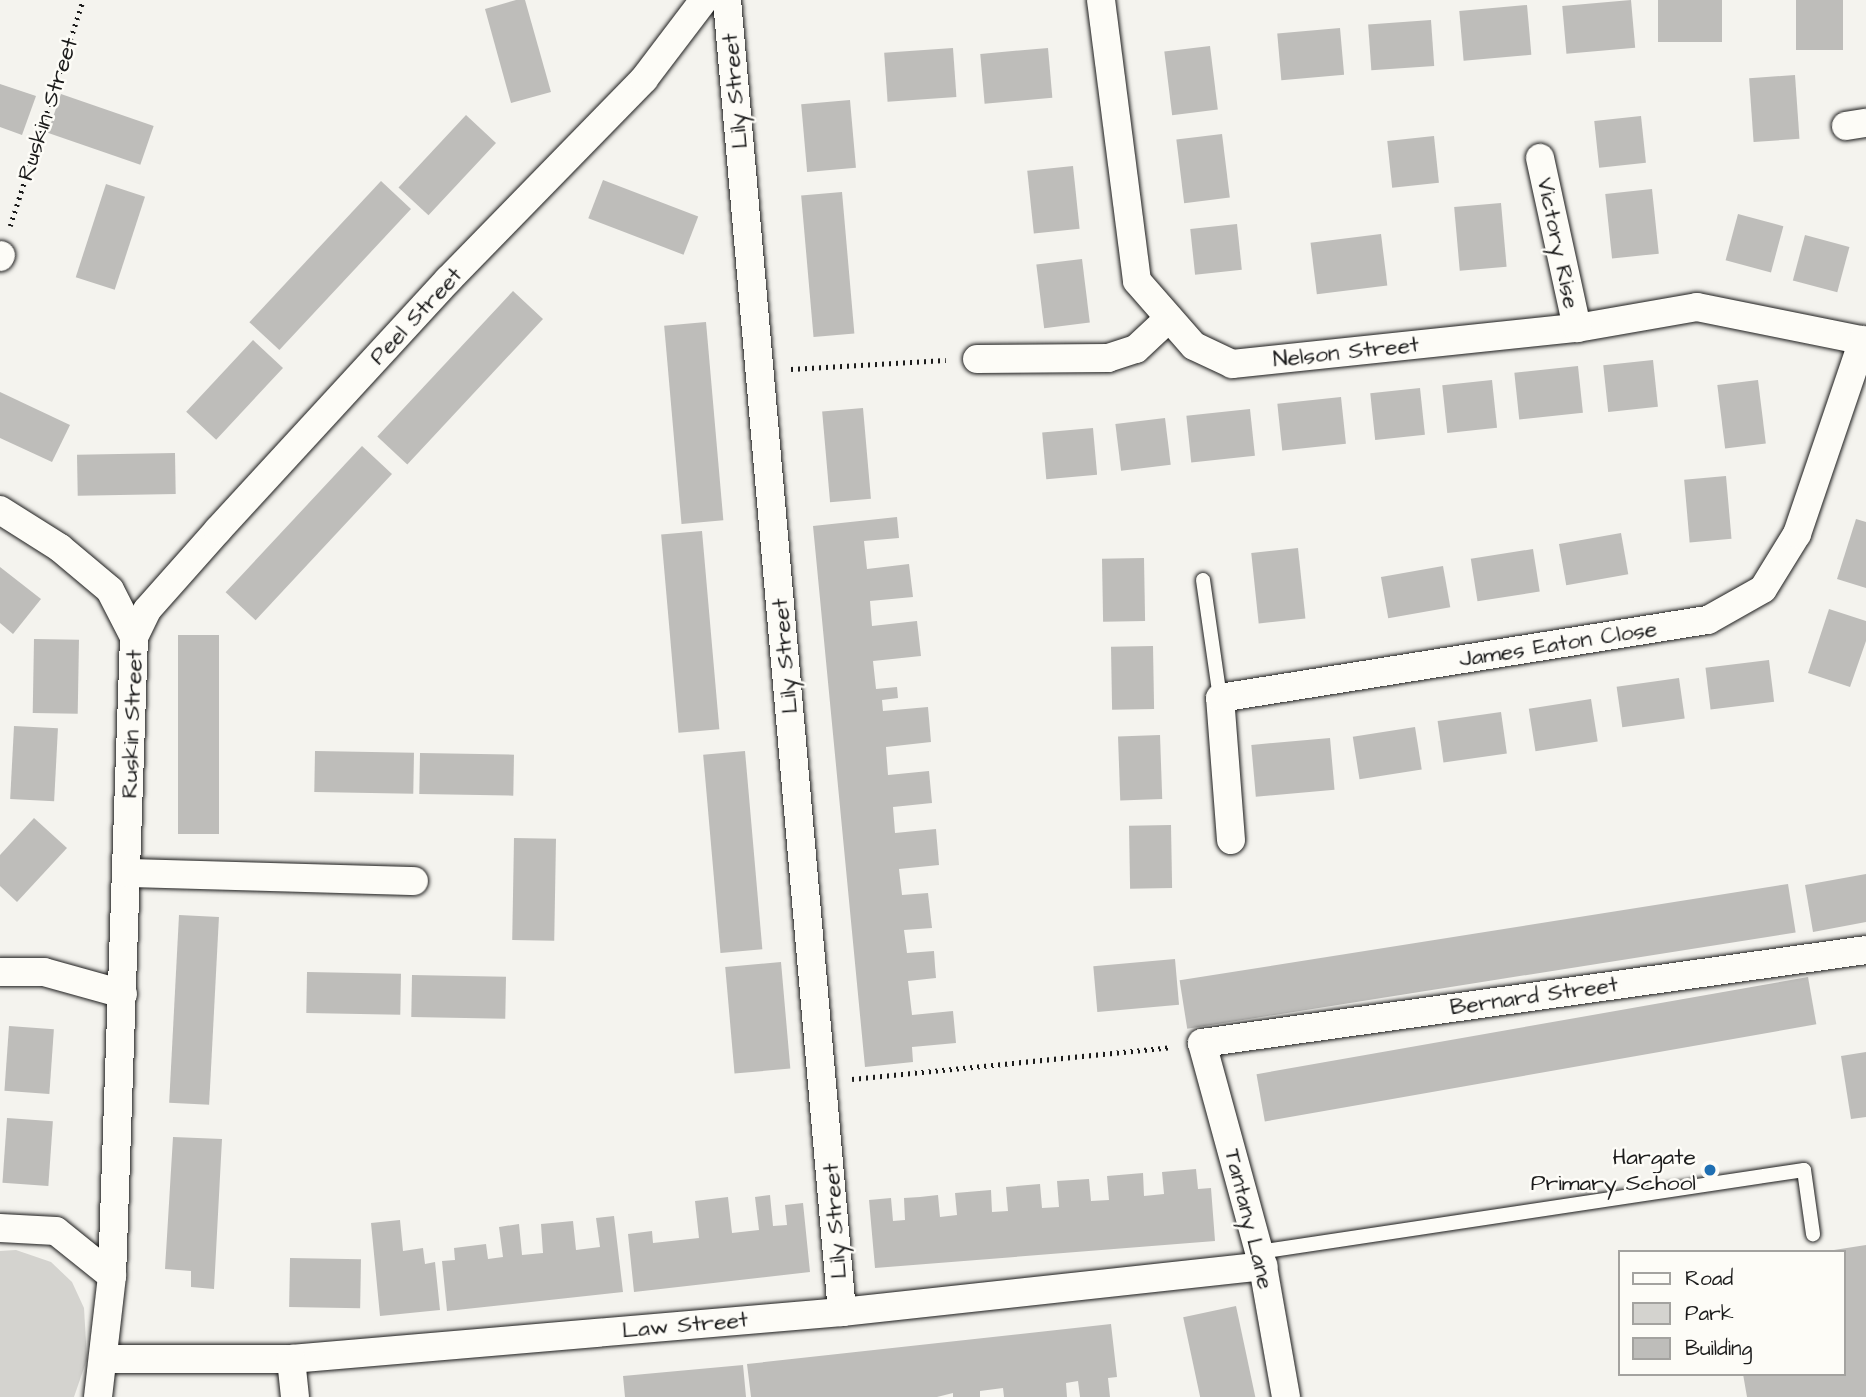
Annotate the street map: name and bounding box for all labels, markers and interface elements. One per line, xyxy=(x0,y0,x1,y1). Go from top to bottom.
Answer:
street label: Lily Street xyxy=(716,32,754,150)
street label: Ruskin Street xyxy=(12,34,84,184)
street label: Victory Rise xyxy=(1531,175,1585,311)
street label: Peel Street xyxy=(364,261,468,371)
street label: Nelson Street xyxy=(1272,331,1420,373)
street label: Lily Street xyxy=(766,597,804,715)
street label: James Eaton Close xyxy=(1457,615,1659,673)
street label: Ruskin Street xyxy=(116,649,148,799)
street label: Bernard Street xyxy=(1448,971,1620,1021)
place label: Hargate Primary School xyxy=(1531,1143,1696,1197)
street label: Tantany Lane xyxy=(1218,1146,1280,1292)
street label: Lily Street xyxy=(817,1162,853,1280)
marker: Hargate Primary School xyxy=(1702,1162,1718,1178)
legend xyxy=(1618,1250,1845,1376)
text: Road xyxy=(1685,1264,1733,1293)
text: Park xyxy=(1685,1299,1734,1328)
street label: Law Street xyxy=(621,1306,749,1344)
text: Building xyxy=(1685,1334,1752,1363)

